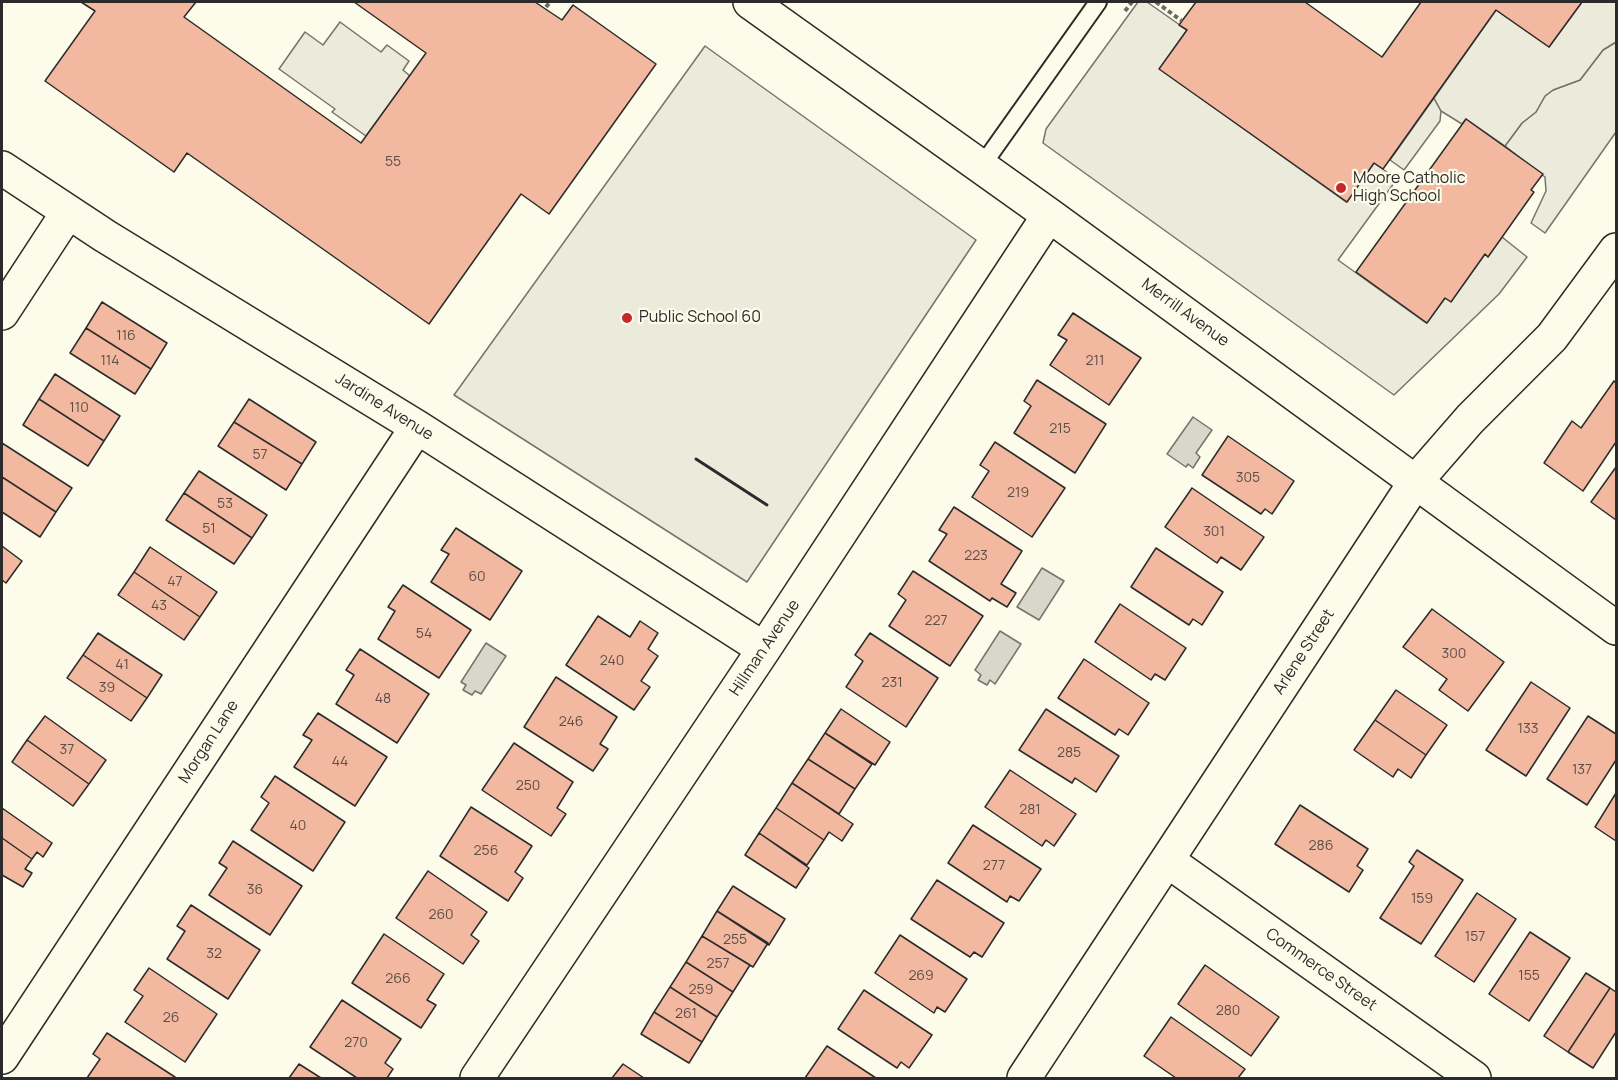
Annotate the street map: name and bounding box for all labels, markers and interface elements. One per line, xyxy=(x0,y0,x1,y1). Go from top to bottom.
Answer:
house number: 55 xyxy=(385,154,401,170)
place label: Moore Catholic High School xyxy=(1353,169,1466,207)
marker: Moore Catholic High School xyxy=(1334,181,1348,195)
street label: Merrill Avenue xyxy=(1137,275,1233,351)
place label: Public School 60 xyxy=(639,308,761,328)
marker: Public School 60 xyxy=(620,311,634,325)
house number: 116 xyxy=(116,328,136,344)
house number: 114 xyxy=(100,353,120,369)
house number: 211 xyxy=(1086,353,1104,369)
street label: Jardine Avenue xyxy=(331,369,437,445)
house number: 110 xyxy=(69,400,89,416)
house number: 215 xyxy=(1049,421,1071,437)
house number: 57 xyxy=(252,447,268,463)
house number: 305 xyxy=(1236,470,1260,486)
house number: 219 xyxy=(1007,485,1029,501)
house number: 53 xyxy=(217,496,233,512)
house number: 51 xyxy=(202,521,216,537)
house number: 301 xyxy=(1203,524,1225,540)
house number: 223 xyxy=(964,548,988,564)
house number: 60 xyxy=(468,569,486,585)
house number: 47 xyxy=(167,574,183,590)
street label: Hillman Avenue xyxy=(726,596,804,700)
house number: 43 xyxy=(151,598,167,614)
street label: Arlene Street xyxy=(1269,606,1339,698)
house number: 227 xyxy=(925,613,947,629)
house number: 54 xyxy=(416,626,432,642)
house number: 300 xyxy=(1442,646,1466,662)
house number: 240 xyxy=(600,653,624,669)
house number: 41 xyxy=(115,657,129,673)
house number: 231 xyxy=(881,675,903,691)
house number: 39 xyxy=(99,680,115,696)
house number: 48 xyxy=(375,691,391,707)
street label: Morgan Lane xyxy=(175,697,243,787)
house number: 246 xyxy=(559,714,583,730)
house number: 133 xyxy=(1518,721,1538,737)
house number: 37 xyxy=(60,742,74,758)
house number: 285 xyxy=(1057,745,1081,761)
house number: 44 xyxy=(332,754,348,770)
house number: 137 xyxy=(1572,762,1592,778)
house number: 250 xyxy=(516,778,540,794)
house number: 281 xyxy=(1019,802,1041,818)
house number: 40 xyxy=(290,818,306,834)
house number: 286 xyxy=(1309,838,1333,854)
house number: 256 xyxy=(474,843,498,859)
house number: 277 xyxy=(983,858,1005,874)
house number: 36 xyxy=(247,882,263,898)
house number: 159 xyxy=(1411,891,1433,907)
house number: 260 xyxy=(428,907,454,923)
street label: Commerce Street xyxy=(1262,925,1380,1015)
house number: 157 xyxy=(1465,929,1485,945)
house number: 255 xyxy=(723,932,747,948)
house number: 32 xyxy=(206,946,222,962)
house number: 257 xyxy=(706,956,730,972)
house number: 269 xyxy=(908,968,934,984)
house number: 155 xyxy=(1518,968,1540,984)
house number: 266 xyxy=(385,971,411,987)
house number: 259 xyxy=(689,982,713,998)
house number: 280 xyxy=(1216,1003,1240,1019)
house number: 261 xyxy=(675,1006,697,1022)
house number: 26 xyxy=(163,1010,179,1026)
house number: 270 xyxy=(344,1035,368,1051)

